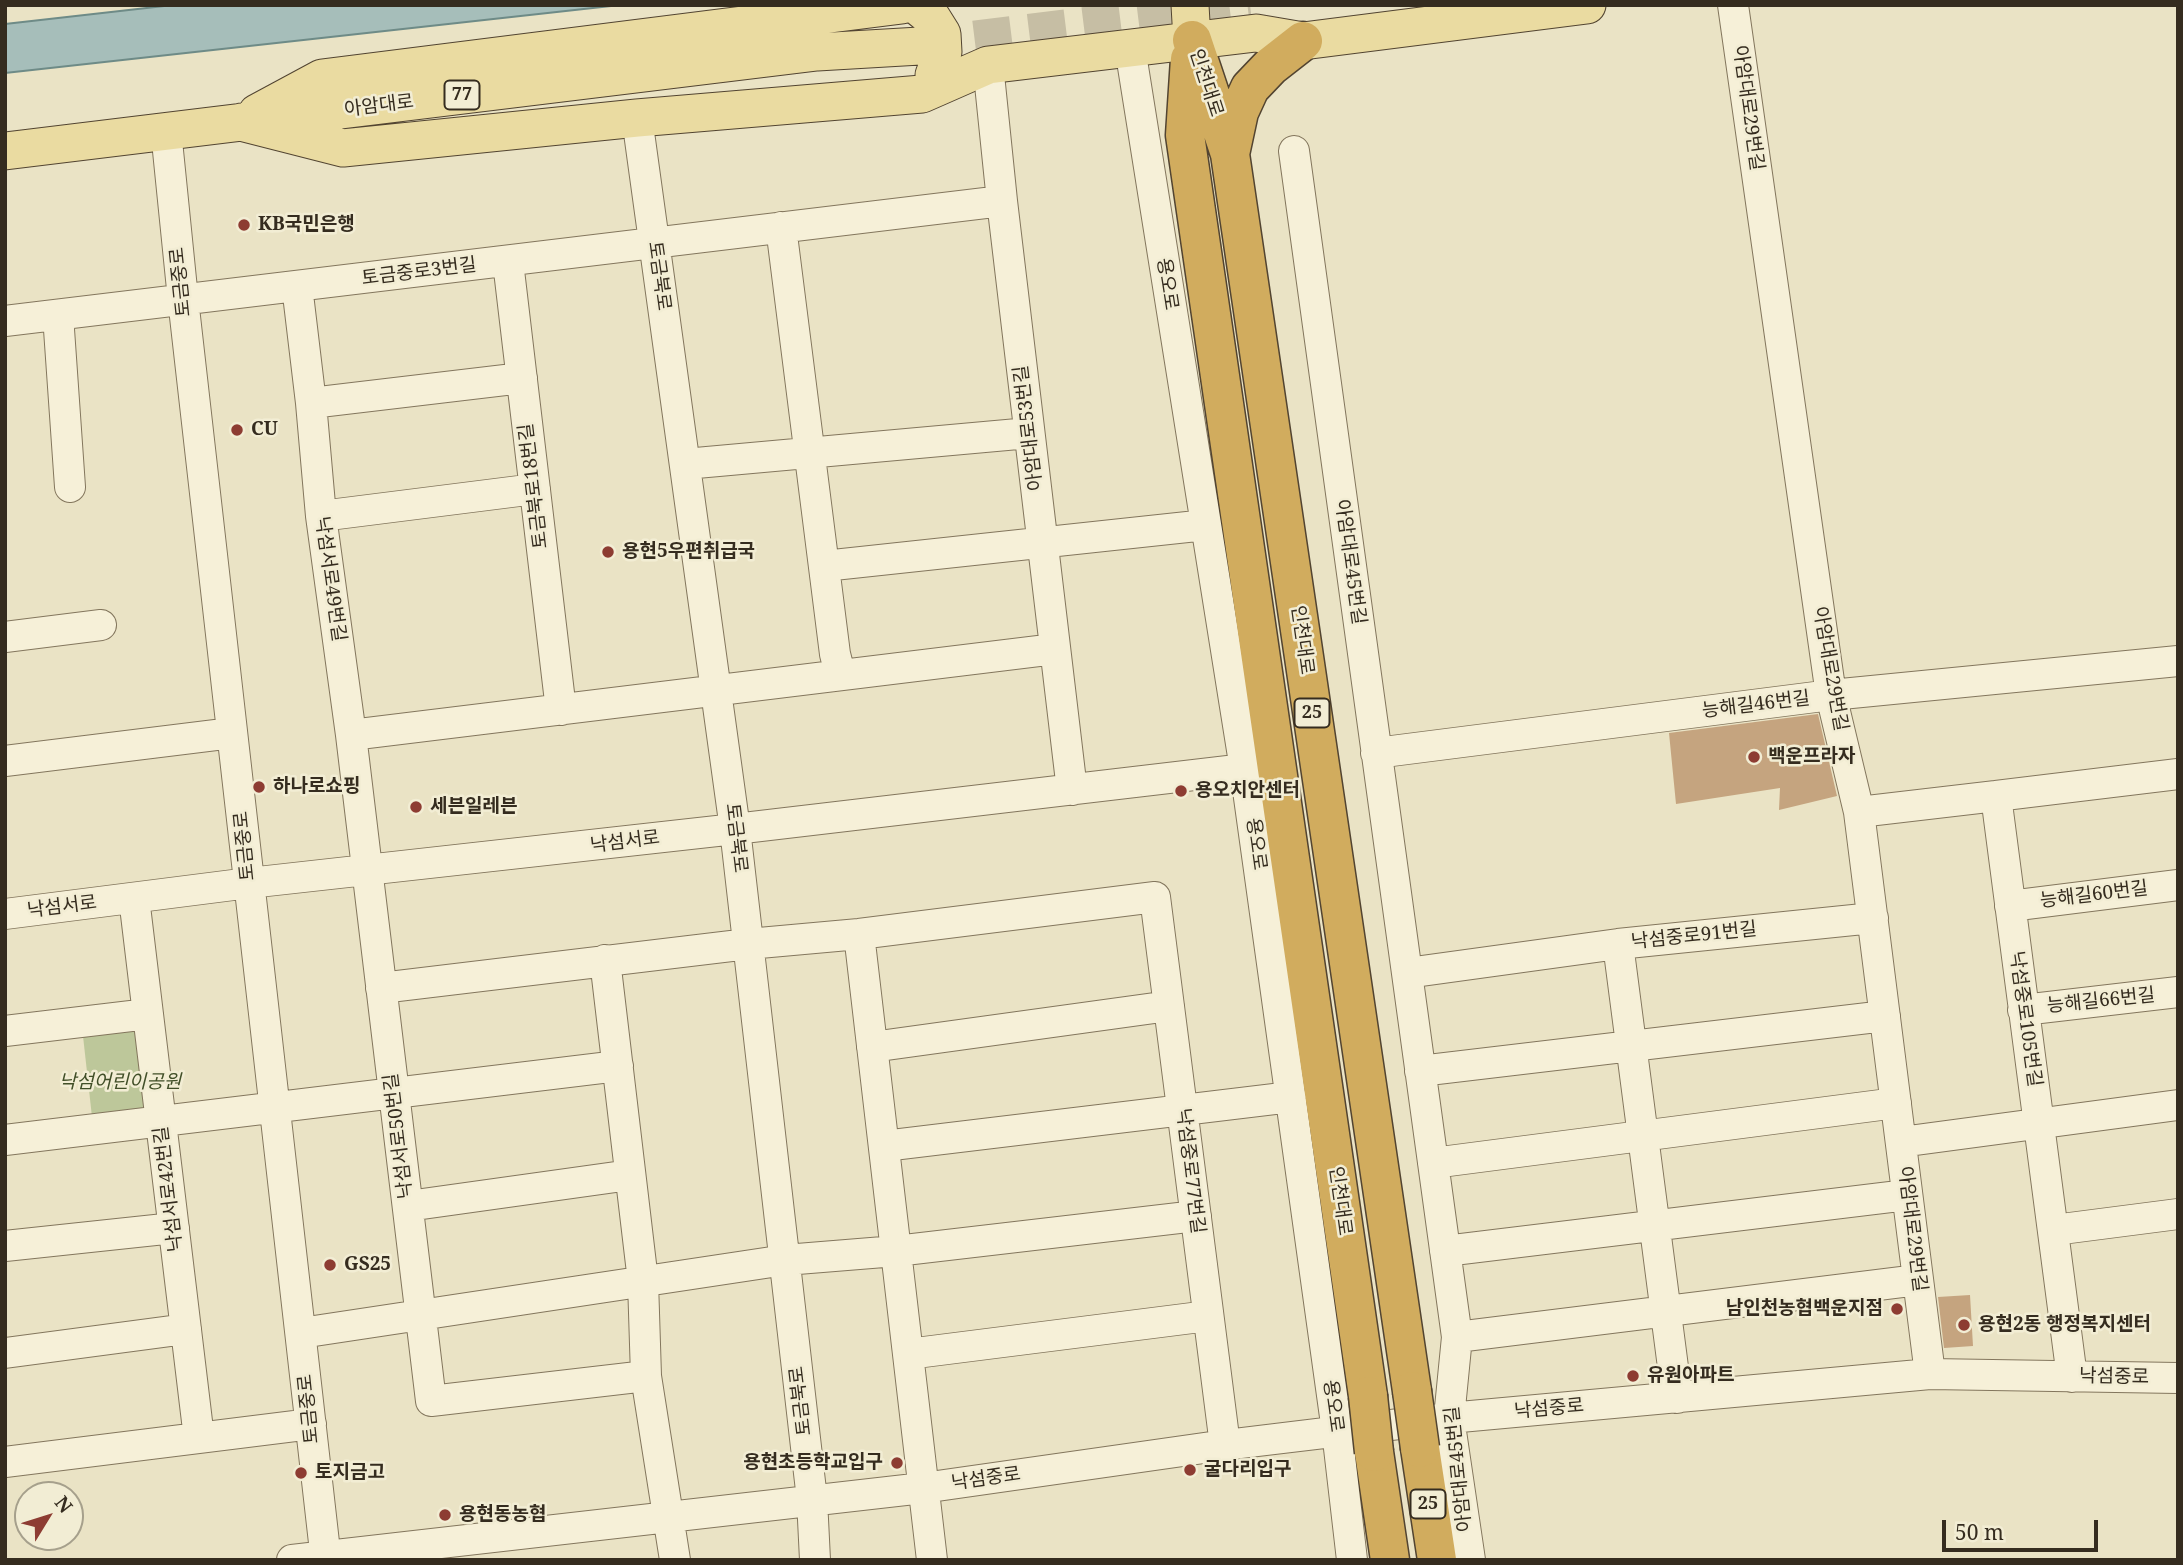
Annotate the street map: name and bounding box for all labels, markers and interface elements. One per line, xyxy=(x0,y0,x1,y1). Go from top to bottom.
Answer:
street label: 아암대로29번길 xyxy=(1728,44,1768,172)
street label: 인천대로 xyxy=(1184,46,1228,120)
road number: 77 xyxy=(444,80,480,110)
street label: 아암대로 xyxy=(343,90,415,122)
place label: KB국민은행 xyxy=(258,214,355,236)
marker: KB국민은행 xyxy=(236,217,252,233)
street label: 토금북로 xyxy=(643,240,675,312)
street label: 토금중로 xyxy=(166,246,196,318)
street label: 토금중로3번길 xyxy=(360,254,478,290)
street label: 용오로 xyxy=(1152,256,1182,312)
street label: 아암대로53번길 xyxy=(1010,364,1048,492)
place label: CU xyxy=(251,419,278,441)
marker: CU xyxy=(229,422,245,438)
street label: 토금북로18번길 xyxy=(515,422,553,550)
street label: 아암대로45번길 xyxy=(1330,498,1370,626)
street label: 낙섬서로49번길 xyxy=(310,515,350,643)
place label: 용현5우편취급국 xyxy=(622,541,755,563)
marker: 용현5우편취급국 xyxy=(600,544,616,560)
street label: 인천대로 xyxy=(1286,604,1318,676)
street label: 아암대로29번길 xyxy=(1808,605,1852,733)
street label: 능해길46번길 xyxy=(1701,687,1811,723)
road number: 25 xyxy=(1294,698,1330,728)
place label: 백운프라자 xyxy=(1768,746,1855,768)
marker: 백운프라자 xyxy=(1746,749,1762,765)
place label: 하나로쇼핑 xyxy=(273,776,360,798)
marker: 하나로쇼핑 xyxy=(251,779,267,795)
place label: 용오치안센터 xyxy=(1195,780,1300,802)
marker: 용오치안센터 xyxy=(1173,783,1189,799)
place label: 세븐일레븐 xyxy=(430,796,517,818)
marker: 세븐일레븐 xyxy=(408,799,424,815)
street label: 토금북로 xyxy=(720,802,752,874)
street label: 토금중로 xyxy=(230,810,260,882)
street label: 용오로 xyxy=(1241,816,1271,872)
street label: 낙섬서로 xyxy=(589,826,661,858)
street label: 능해길60번길 xyxy=(2039,877,2149,913)
street label: 낙섬서로 xyxy=(26,891,98,923)
street label: 낙섬중로91번길 xyxy=(1630,918,1758,954)
street label: 낙섬중로105번길 xyxy=(2004,950,2046,1088)
street label: 능해길66번길 xyxy=(2046,984,2156,1018)
park label: 낙섬어린이공원 xyxy=(59,1072,181,1094)
street label: 낙섬서로50번길 xyxy=(380,1072,418,1200)
street label: 낙섬중로77번길 xyxy=(1171,1107,1209,1235)
street label: 낙섬서로42번길 xyxy=(150,1125,188,1253)
street label: 인천대로 xyxy=(1324,1165,1356,1237)
street label: 아암대로29번길 xyxy=(1893,1165,1931,1293)
place label: GS25 xyxy=(344,1254,391,1276)
marker: GS25 xyxy=(322,1257,338,1273)
place label: 남인천농협백운지점 xyxy=(1726,1298,1883,1320)
marker: 남인천농협백운지점 xyxy=(1889,1301,1905,1317)
place label: 용현2동 행정복지센터 xyxy=(1978,1314,2151,1336)
marker: 용현2동 행정복지센터 xyxy=(1956,1317,1972,1333)
street label: 토금북로 xyxy=(785,1365,817,1437)
place label: 유원아파트 xyxy=(1647,1365,1734,1387)
street label: 낙섬중로 xyxy=(2079,1365,2149,1389)
marker: 유원아파트 xyxy=(1625,1368,1641,1384)
street label: 토금중로 xyxy=(294,1373,324,1445)
street label: 용오로 xyxy=(1318,1378,1348,1434)
street label: 낙섬중로 xyxy=(1513,1395,1585,1423)
street label: 아암대로45번길 xyxy=(1441,1405,1477,1533)
place label: 용현초등학교입구 xyxy=(743,1452,883,1474)
marker: 용현초등학교입구 xyxy=(889,1455,905,1471)
place label: 굴다리입구 xyxy=(1204,1459,1291,1481)
place label: 토지금고 xyxy=(315,1462,385,1484)
marker: 굴다리입구 xyxy=(1182,1462,1198,1478)
street label: 낙섬중로 xyxy=(950,1463,1022,1495)
marker: 토지금고 xyxy=(293,1465,309,1481)
north arrow xyxy=(14,1481,84,1551)
text: N xyxy=(49,1490,79,1518)
road number: 25 xyxy=(1410,1490,1446,1518)
place label: 용현동농협 xyxy=(459,1504,546,1526)
scale bar xyxy=(1945,1506,2101,1550)
marker: 용현동농협 xyxy=(437,1507,453,1523)
text: 50 m xyxy=(1955,1518,2004,1546)

